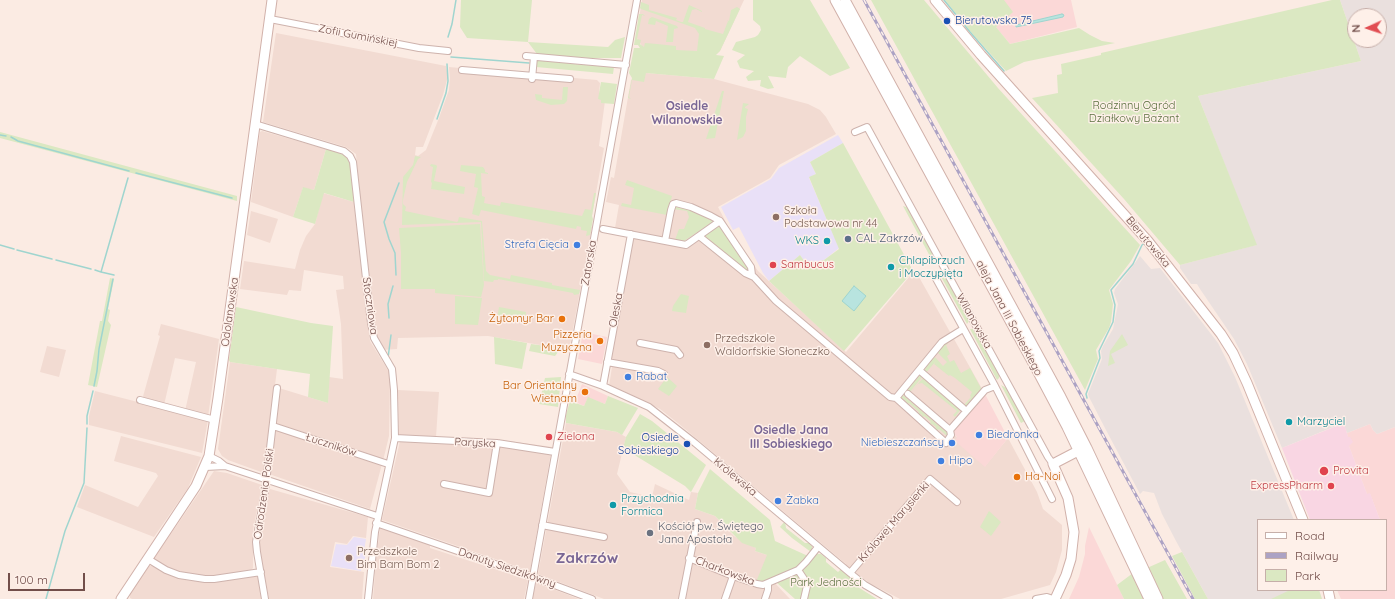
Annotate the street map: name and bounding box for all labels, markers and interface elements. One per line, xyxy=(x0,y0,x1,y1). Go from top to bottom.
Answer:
north arrow xyxy=(1347,8,1387,48)
place label: Bierutowska 75 xyxy=(955,14,1032,28)
marker: Bierutowska 75 xyxy=(942,16,952,26)
street label: Zofii Gumińskiej xyxy=(317,22,399,50)
text: N xyxy=(1349,24,1363,33)
district label: Osiedle Wilanowskie xyxy=(651,99,723,127)
park label: Rodzinny Ogród Działkowy Bażant xyxy=(1089,99,1179,125)
place label: Szkoła Podstawowa nr 44 xyxy=(784,204,877,230)
marker: Szkoła Podstawowa nr 44 xyxy=(771,212,781,222)
street label: Bierutowska xyxy=(1123,214,1173,270)
place label: CAL Zakrzów xyxy=(856,232,923,246)
place label: WKS xyxy=(795,234,819,248)
marker: CAL Zakrzów xyxy=(843,234,853,244)
marker: WKS xyxy=(822,236,832,246)
place label: Strefa Cięcia xyxy=(505,238,569,252)
street label: Zatorska xyxy=(579,239,599,287)
marker: Strefa Cięcia xyxy=(572,240,582,250)
place label: Chlapibrzuch i Moczypięta xyxy=(899,254,965,280)
place label: Sambucus xyxy=(781,258,834,272)
street label: aleja Jana III Sobieskiego xyxy=(973,258,1045,378)
marker: Sambucus xyxy=(768,260,778,270)
marker: Chlapibrzuch i Moczypięta xyxy=(886,262,896,272)
street label: Odolanowska xyxy=(219,276,241,348)
street label: Stoczniowa xyxy=(359,276,381,336)
street label: Wilanowska xyxy=(953,291,995,351)
street label: Oleska xyxy=(606,292,626,328)
place label: Żytomyr Bar xyxy=(489,312,554,326)
marker: Żytomyr Bar xyxy=(557,314,567,324)
place label: Pizzeria Muzyczna xyxy=(541,328,592,354)
place label: Przedszkole Waldorfskie Słoneczko xyxy=(715,332,830,358)
marker: Pizzeria Muzyczna xyxy=(595,336,605,346)
marker: Przedszkole Waldorfskie Słoneczko xyxy=(702,340,712,350)
place label: Rabat xyxy=(636,370,667,384)
marker: Rabat xyxy=(623,372,633,382)
place label: Bar Orientalny Wietnam xyxy=(503,379,577,405)
marker: Bar Orientalny Wietnam xyxy=(580,387,590,397)
place label: Marzyciel xyxy=(1297,415,1345,429)
marker: Marzyciel xyxy=(1284,417,1294,427)
district label: Osiedle Jana III Sobieskiego xyxy=(750,423,832,451)
place label: Biedronka xyxy=(987,428,1039,442)
place label: Zielona xyxy=(557,430,595,444)
marker: Biedronka xyxy=(974,430,984,440)
street label: Łuczników xyxy=(304,431,358,459)
place label: Osiedle Sobieskiego xyxy=(618,431,679,457)
marker: Zielona xyxy=(544,432,554,442)
street label: Paryska xyxy=(454,435,496,451)
place label: Niebieszczańscy xyxy=(861,436,944,450)
marker: Niebieszczańscy xyxy=(947,438,957,448)
marker: Osiedle Sobieskiego xyxy=(682,439,692,449)
street label: Odrodzenia Polski xyxy=(251,448,277,540)
place label: Hipo xyxy=(949,454,973,468)
street label: Królewska xyxy=(711,455,759,499)
marker: Hipo xyxy=(936,456,946,466)
place label: Provita xyxy=(1333,464,1369,478)
marker: Provita xyxy=(1318,465,1330,477)
place label: Ha-Noi xyxy=(1025,470,1061,484)
marker: Ha-Noi xyxy=(1012,472,1022,482)
street label: Królowej Marysieńki xyxy=(855,479,933,565)
place label: ExpressPharm xyxy=(1250,479,1323,493)
marker: ExpressPharm xyxy=(1326,481,1336,491)
place label: Przychodnia Formica xyxy=(621,492,684,518)
place label: Żabka xyxy=(786,494,819,508)
marker: Żabka xyxy=(773,496,783,506)
marker: Przychodnia Formica xyxy=(608,500,618,510)
legend xyxy=(1257,519,1387,591)
place label: Kościół pw. Świętego Jana Apostoła xyxy=(658,520,763,546)
marker: Kościół pw. Świętego Jana Apostoła xyxy=(645,528,655,538)
text: Road xyxy=(1295,528,1325,543)
place label: Przedszkole Bim Bam Bom 2 xyxy=(357,545,439,571)
street label: Danuty Siedzikówny xyxy=(456,545,558,591)
text: Railway xyxy=(1295,548,1339,563)
district label: Zakrzów xyxy=(556,549,618,567)
marker: Przedszkole Bim Bam Bom 2 xyxy=(344,553,354,563)
street label: Charkowska xyxy=(693,554,757,588)
scale bar xyxy=(10,565,87,591)
text: Park xyxy=(1295,568,1320,583)
text: 100 m xyxy=(15,572,48,587)
park label: Park Jedności xyxy=(790,576,862,590)

